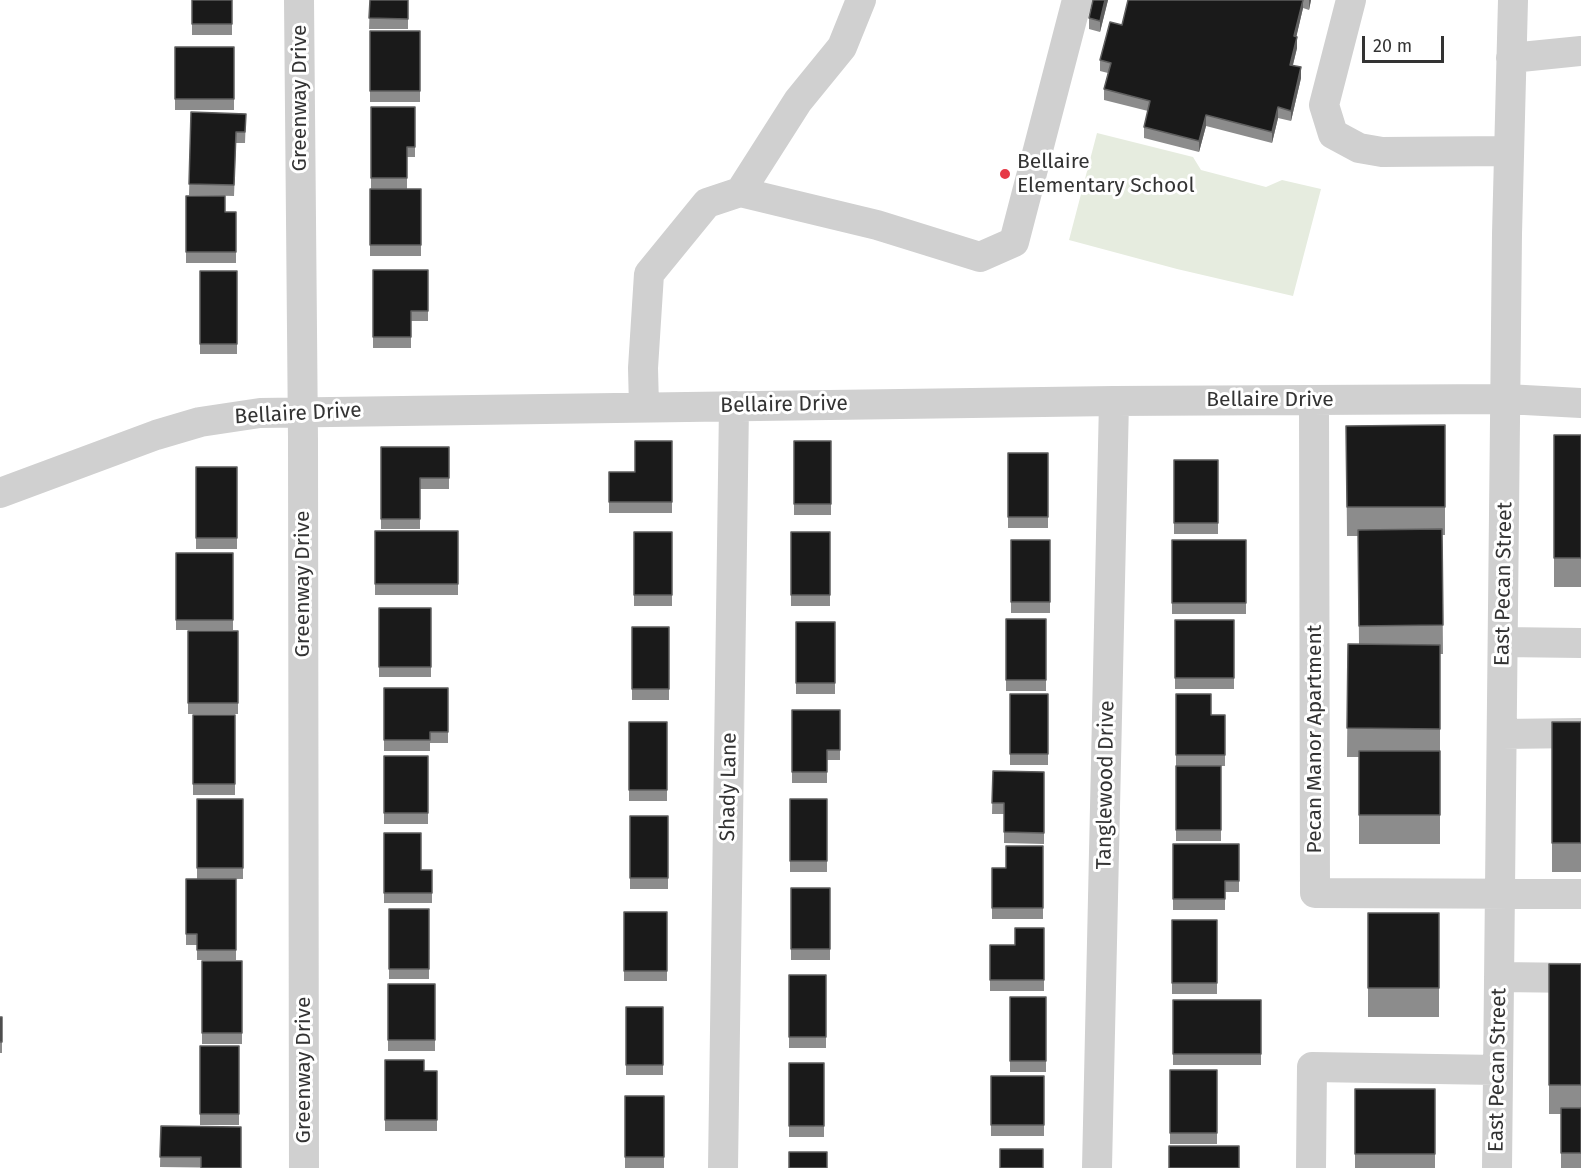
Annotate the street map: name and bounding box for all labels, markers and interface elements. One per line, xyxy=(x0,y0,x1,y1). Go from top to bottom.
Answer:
scale bar xyxy=(1365,24,1448,62)
street label: Greenway Drive xyxy=(287,25,313,171)
text: 20 m xyxy=(1373,35,1412,57)
place label: Bellaire Elementary School xyxy=(1017,149,1195,199)
marker: Bellaire Elementary School xyxy=(998,167,1012,181)
street label: Bellaire Drive xyxy=(1206,387,1334,413)
street label: Bellaire Drive xyxy=(720,391,848,419)
street label: Bellaire Drive xyxy=(234,398,362,430)
street label: East Pecan Street xyxy=(1490,502,1518,666)
street label: Greenway Drive xyxy=(290,511,316,657)
street label: Pecan Manor Apartment xyxy=(1302,625,1328,853)
street label: Tanglewood Drive xyxy=(1092,700,1120,870)
street label: Shady Lane xyxy=(715,732,743,842)
street label: East Pecan Street xyxy=(1484,988,1512,1152)
street label: Greenway Drive xyxy=(291,997,317,1143)

